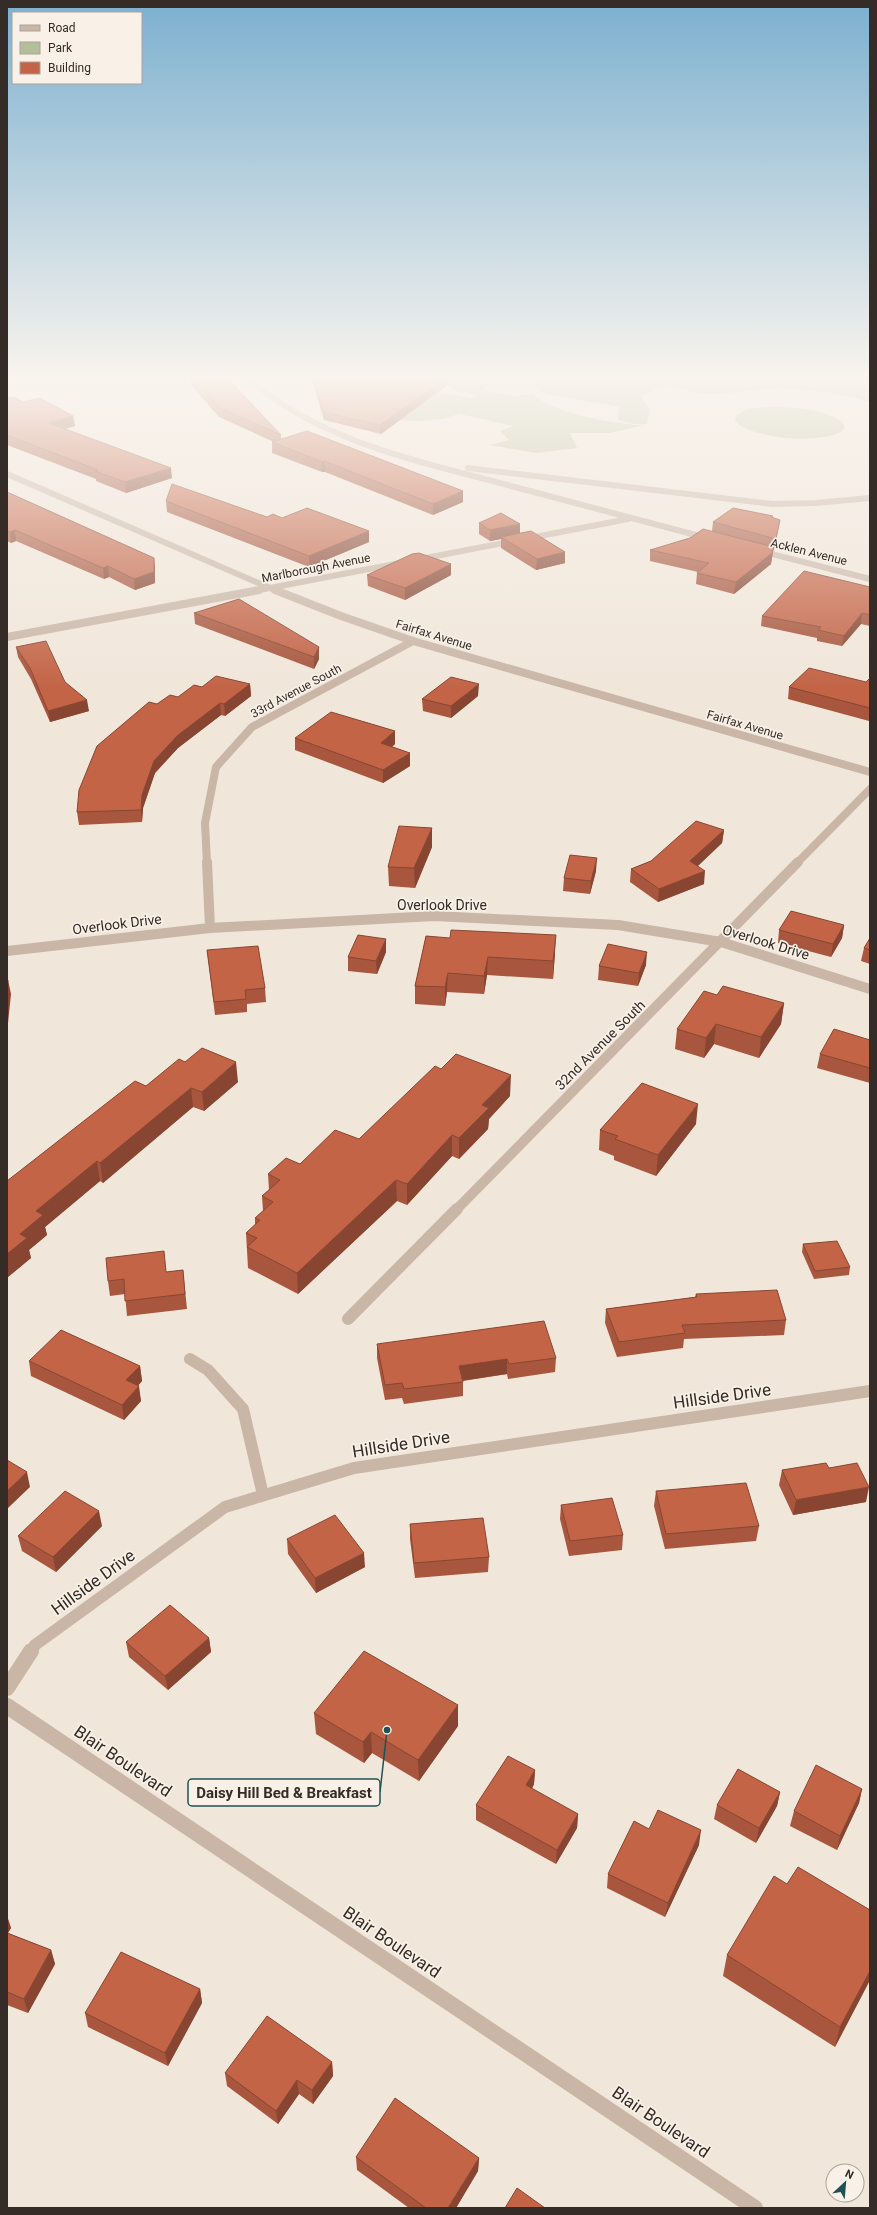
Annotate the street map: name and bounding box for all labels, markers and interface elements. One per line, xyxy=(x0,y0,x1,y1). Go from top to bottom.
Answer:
legend xyxy=(12,12,142,84)
text: Road xyxy=(48,21,76,35)
text: Park xyxy=(48,41,73,55)
text: Building xyxy=(48,61,91,75)
street label: Acklen Avenue xyxy=(769,536,849,568)
street label: Marlborough Avenue xyxy=(260,551,372,585)
street label: Fairfax Avenue xyxy=(394,617,474,653)
street label: 33rd Avenue South xyxy=(248,661,344,721)
street label: Fairfax Avenue xyxy=(705,707,785,743)
street label: Overlook Drive xyxy=(397,897,487,913)
street label: Overlook Drive xyxy=(71,911,163,937)
street label: Overlook Drive xyxy=(721,921,811,963)
street label: 32nd Avenue South xyxy=(552,997,648,1093)
street label: Hillside Drive xyxy=(672,1379,772,1413)
street label: Hillside Drive xyxy=(351,1426,451,1462)
street label: Hillside Drive xyxy=(47,1545,139,1619)
street label: Blair Boulevard xyxy=(70,1721,176,1801)
callout: Daisy Hill Bed & Breakfast xyxy=(188,1779,380,1806)
text: Daisy Hill Bed & Breakfast xyxy=(196,1784,372,1802)
street label: Blair Boulevard xyxy=(339,1902,445,1982)
street label: Blair Boulevard xyxy=(608,2082,714,2162)
north arrow xyxy=(825,2163,865,2203)
text: N xyxy=(843,2167,856,2182)

